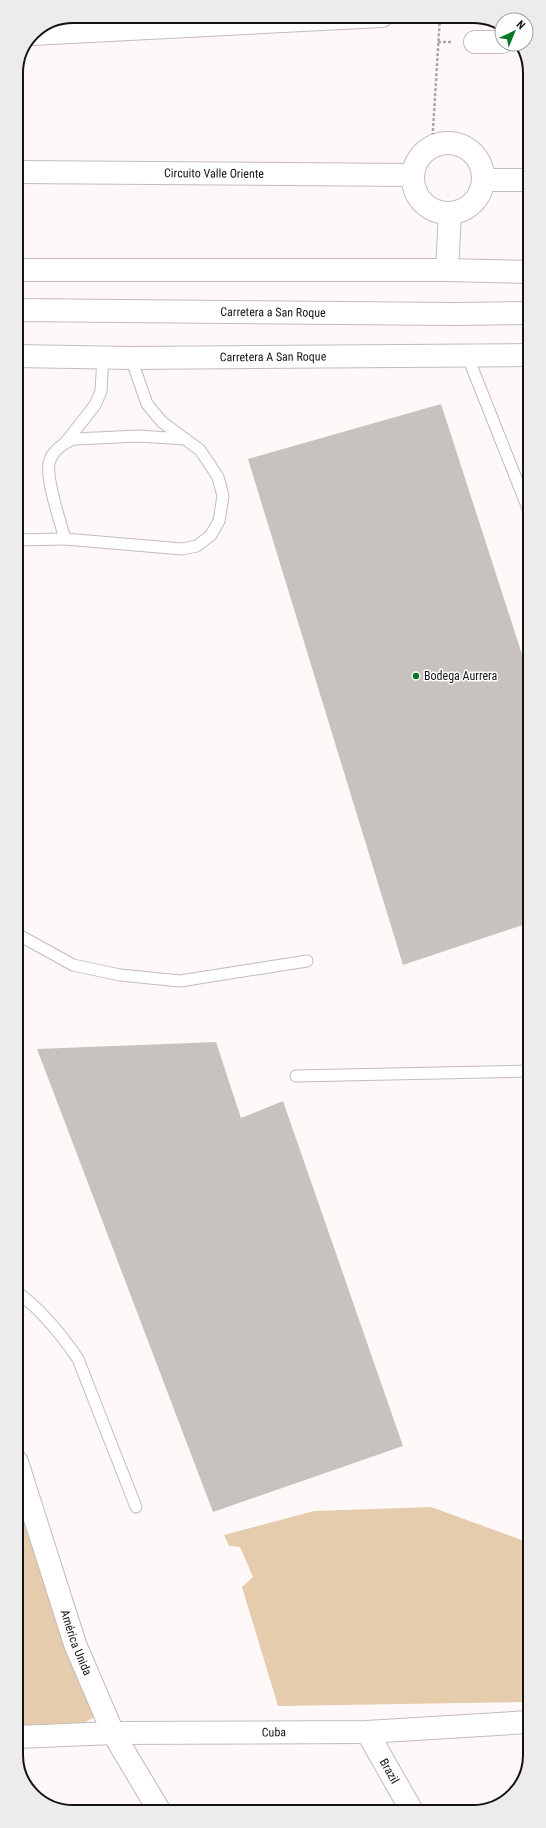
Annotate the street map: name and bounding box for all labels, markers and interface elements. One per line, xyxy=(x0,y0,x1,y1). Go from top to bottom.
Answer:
north arrow xyxy=(494,12,534,52)
text: N xyxy=(514,18,528,32)
street label: Circuito Valle Oriente xyxy=(164,166,264,181)
street label: Carretera a San Roque xyxy=(220,305,326,320)
street label: Carretera A San Roque xyxy=(220,350,327,364)
place label: Bodega Aurrera xyxy=(424,669,497,683)
marker: Bodega Aurrera xyxy=(411,671,421,681)
street label: América Unida xyxy=(58,1608,95,1678)
street label: Cuba xyxy=(262,1725,286,1739)
street label: Brazil xyxy=(377,1756,402,1786)

